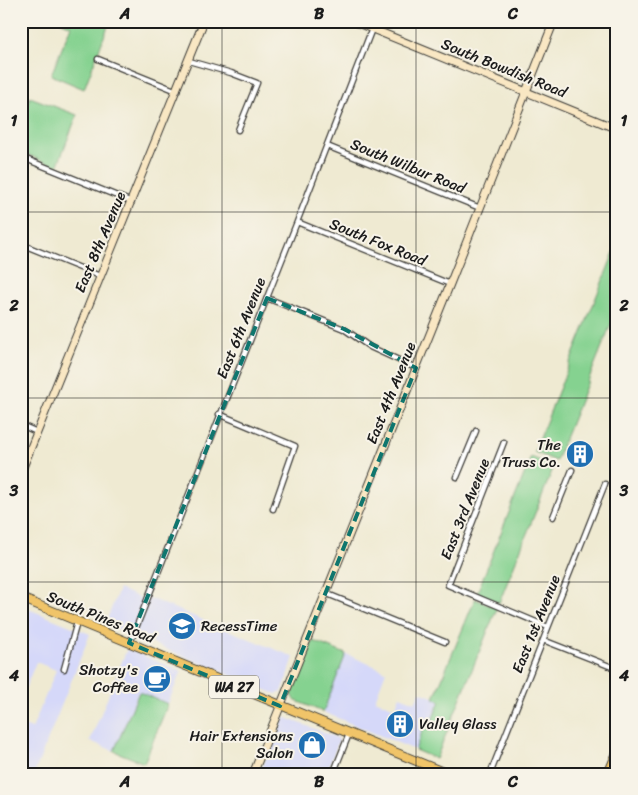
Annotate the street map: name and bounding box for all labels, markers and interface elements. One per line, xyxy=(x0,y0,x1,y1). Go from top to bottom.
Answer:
text: A xyxy=(119,0,130,28)
text: B xyxy=(314,0,325,28)
text: C xyxy=(507,0,519,28)
street label: South Bowdish Road xyxy=(437,31,572,105)
text: 1 xyxy=(11,106,18,135)
text: 1 xyxy=(621,106,628,135)
street label: South Wilbur Road xyxy=(347,131,470,201)
street label: East 8th Avenue xyxy=(67,187,133,297)
street label: South Fox Road xyxy=(326,211,431,274)
street label: East 6th Avenue xyxy=(209,273,273,383)
text: 2 xyxy=(8,291,19,320)
text: 2 xyxy=(618,291,629,320)
street label: East 4th Avenue xyxy=(359,338,423,448)
place label: The Truss Co. xyxy=(501,432,561,475)
building icon: The Truss Co. xyxy=(565,439,595,469)
street label: East 3rd Avenue xyxy=(433,454,497,564)
text: 3 xyxy=(9,476,19,505)
text: 3 xyxy=(619,476,629,505)
street label: East 1st Avenue xyxy=(504,571,568,677)
street label: South Pines Road xyxy=(43,583,160,651)
school or university icon: RecessTime xyxy=(167,611,197,641)
place label: RecessTime xyxy=(201,613,278,639)
place label: Shotzy's Coffee xyxy=(79,657,138,700)
text: 4 xyxy=(8,661,19,690)
text: 4 xyxy=(618,661,629,690)
cafe icon: Shotzy's Coffee xyxy=(142,664,172,694)
road number: WA 27 xyxy=(209,676,259,699)
building icon: Valley Glass xyxy=(385,709,415,739)
place label: Valley Glass xyxy=(419,711,497,737)
place label: Hair Extensions Salon xyxy=(190,723,293,766)
shop icon: Hair Extensions Salon xyxy=(297,730,327,760)
text: A xyxy=(119,767,130,795)
text: B xyxy=(314,767,325,795)
text: C xyxy=(507,767,519,795)

